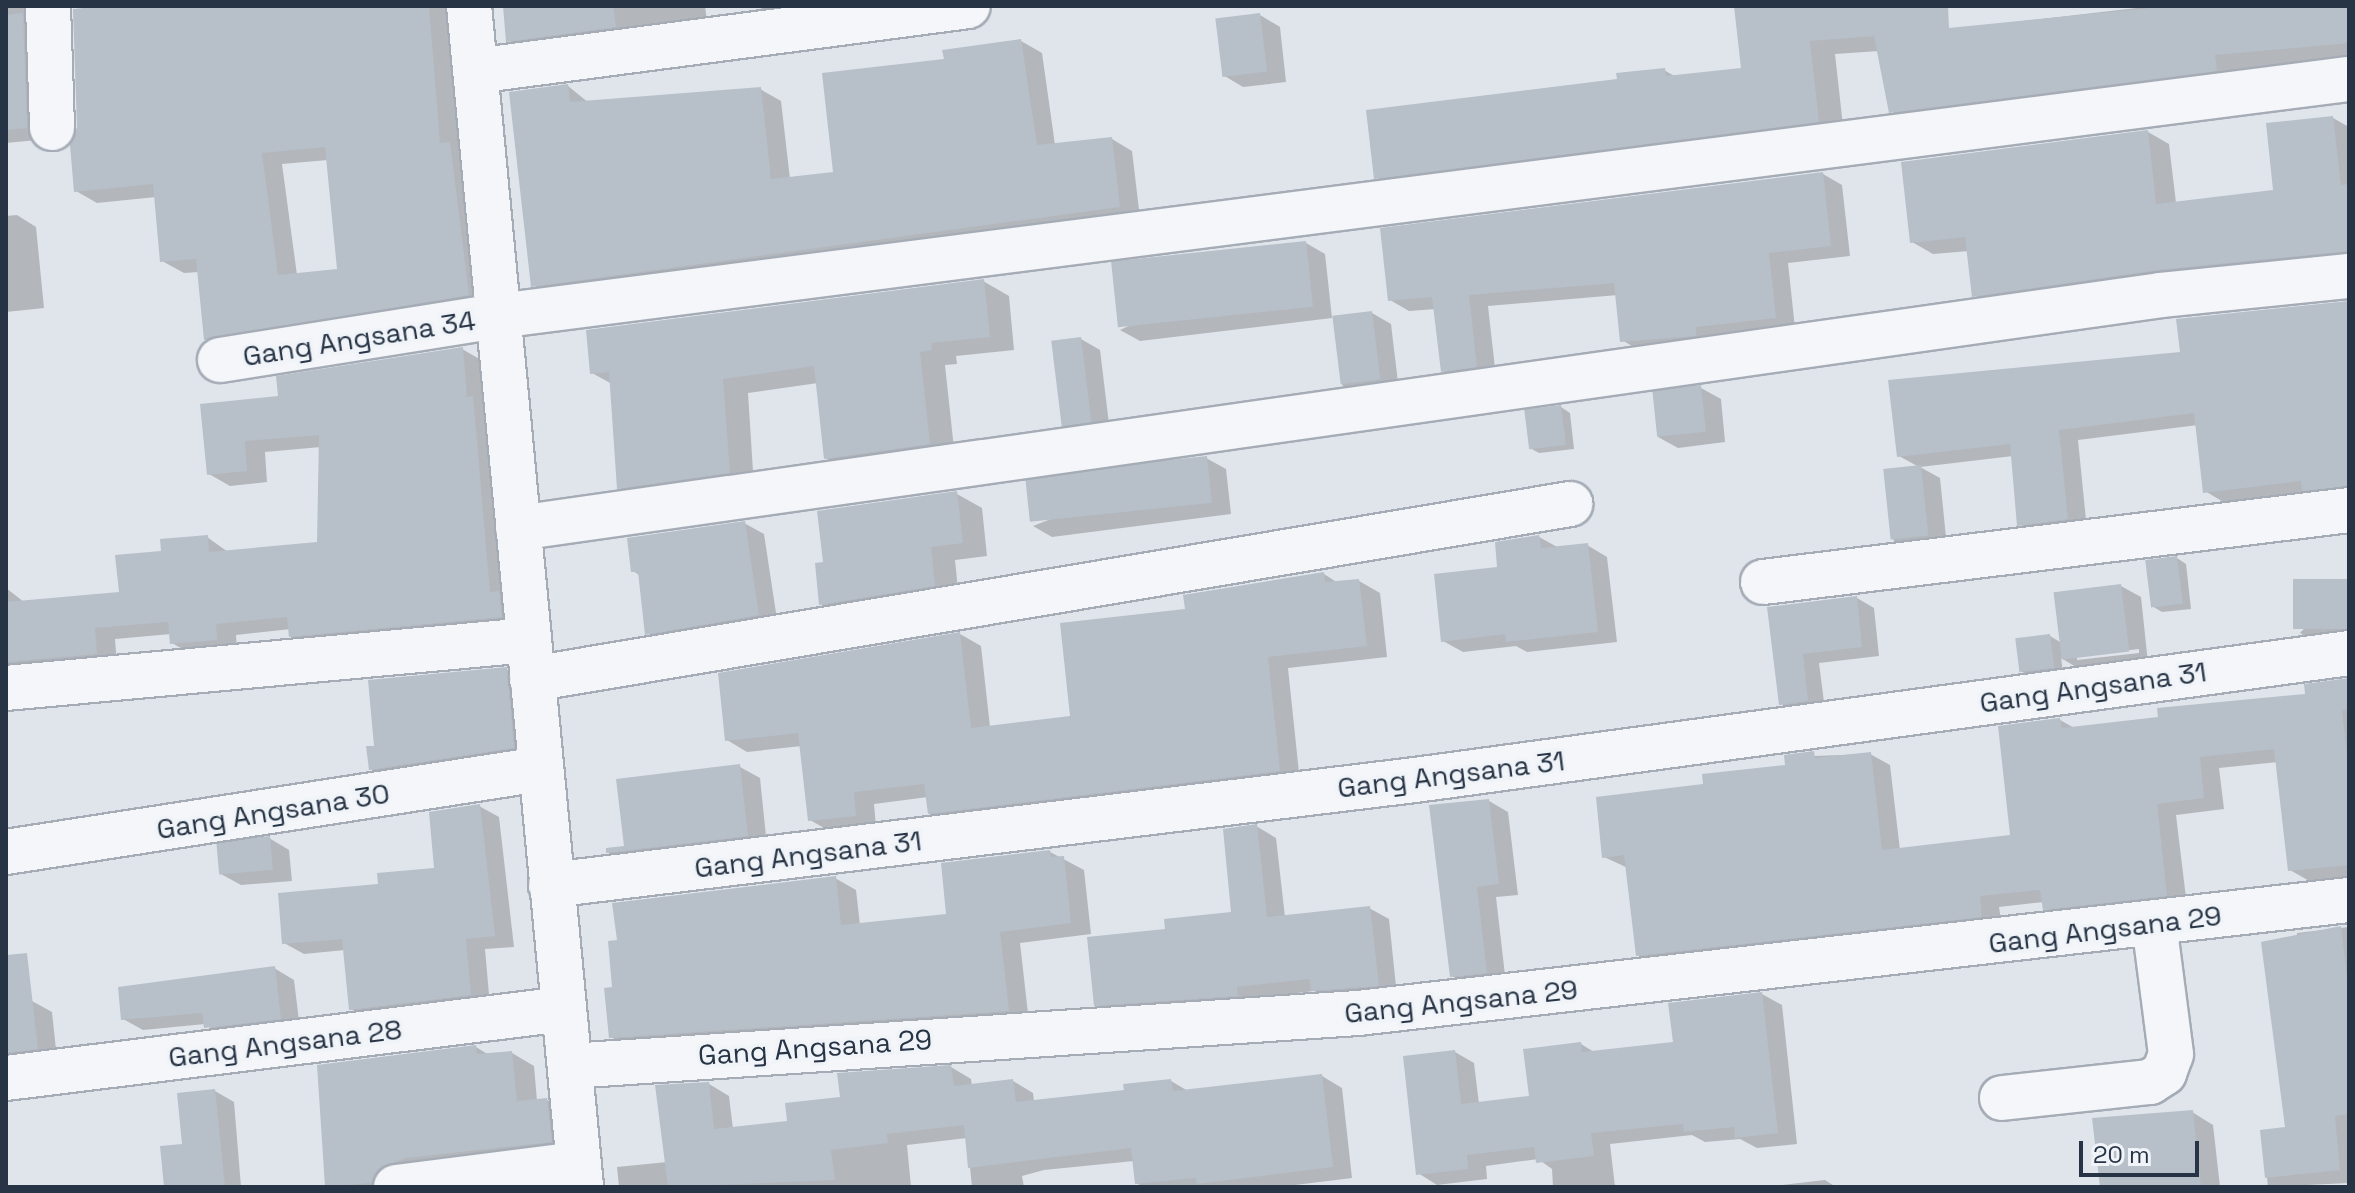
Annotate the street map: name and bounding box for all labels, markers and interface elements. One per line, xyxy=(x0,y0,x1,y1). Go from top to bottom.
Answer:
street label: Gang Angsana 34 xyxy=(240,303,478,373)
street label: Gang Angsana 31 xyxy=(1977,654,2209,720)
street label: Gang Angsana 31 xyxy=(1335,743,1567,805)
street label: Gang Angsana 30 xyxy=(154,776,392,846)
street label: Gang Angsana 31 xyxy=(692,823,924,885)
street label: Gang Angsana 29 xyxy=(1986,898,2224,960)
street label: Gang Angsana 29 xyxy=(1342,972,1580,1030)
street label: Gang Angsana 28 xyxy=(166,1012,404,1074)
street label: Gang Angsana 29 xyxy=(697,1022,933,1072)
scale bar xyxy=(2083,1125,2203,1175)
text: 20 m xyxy=(2093,1139,2150,1170)

